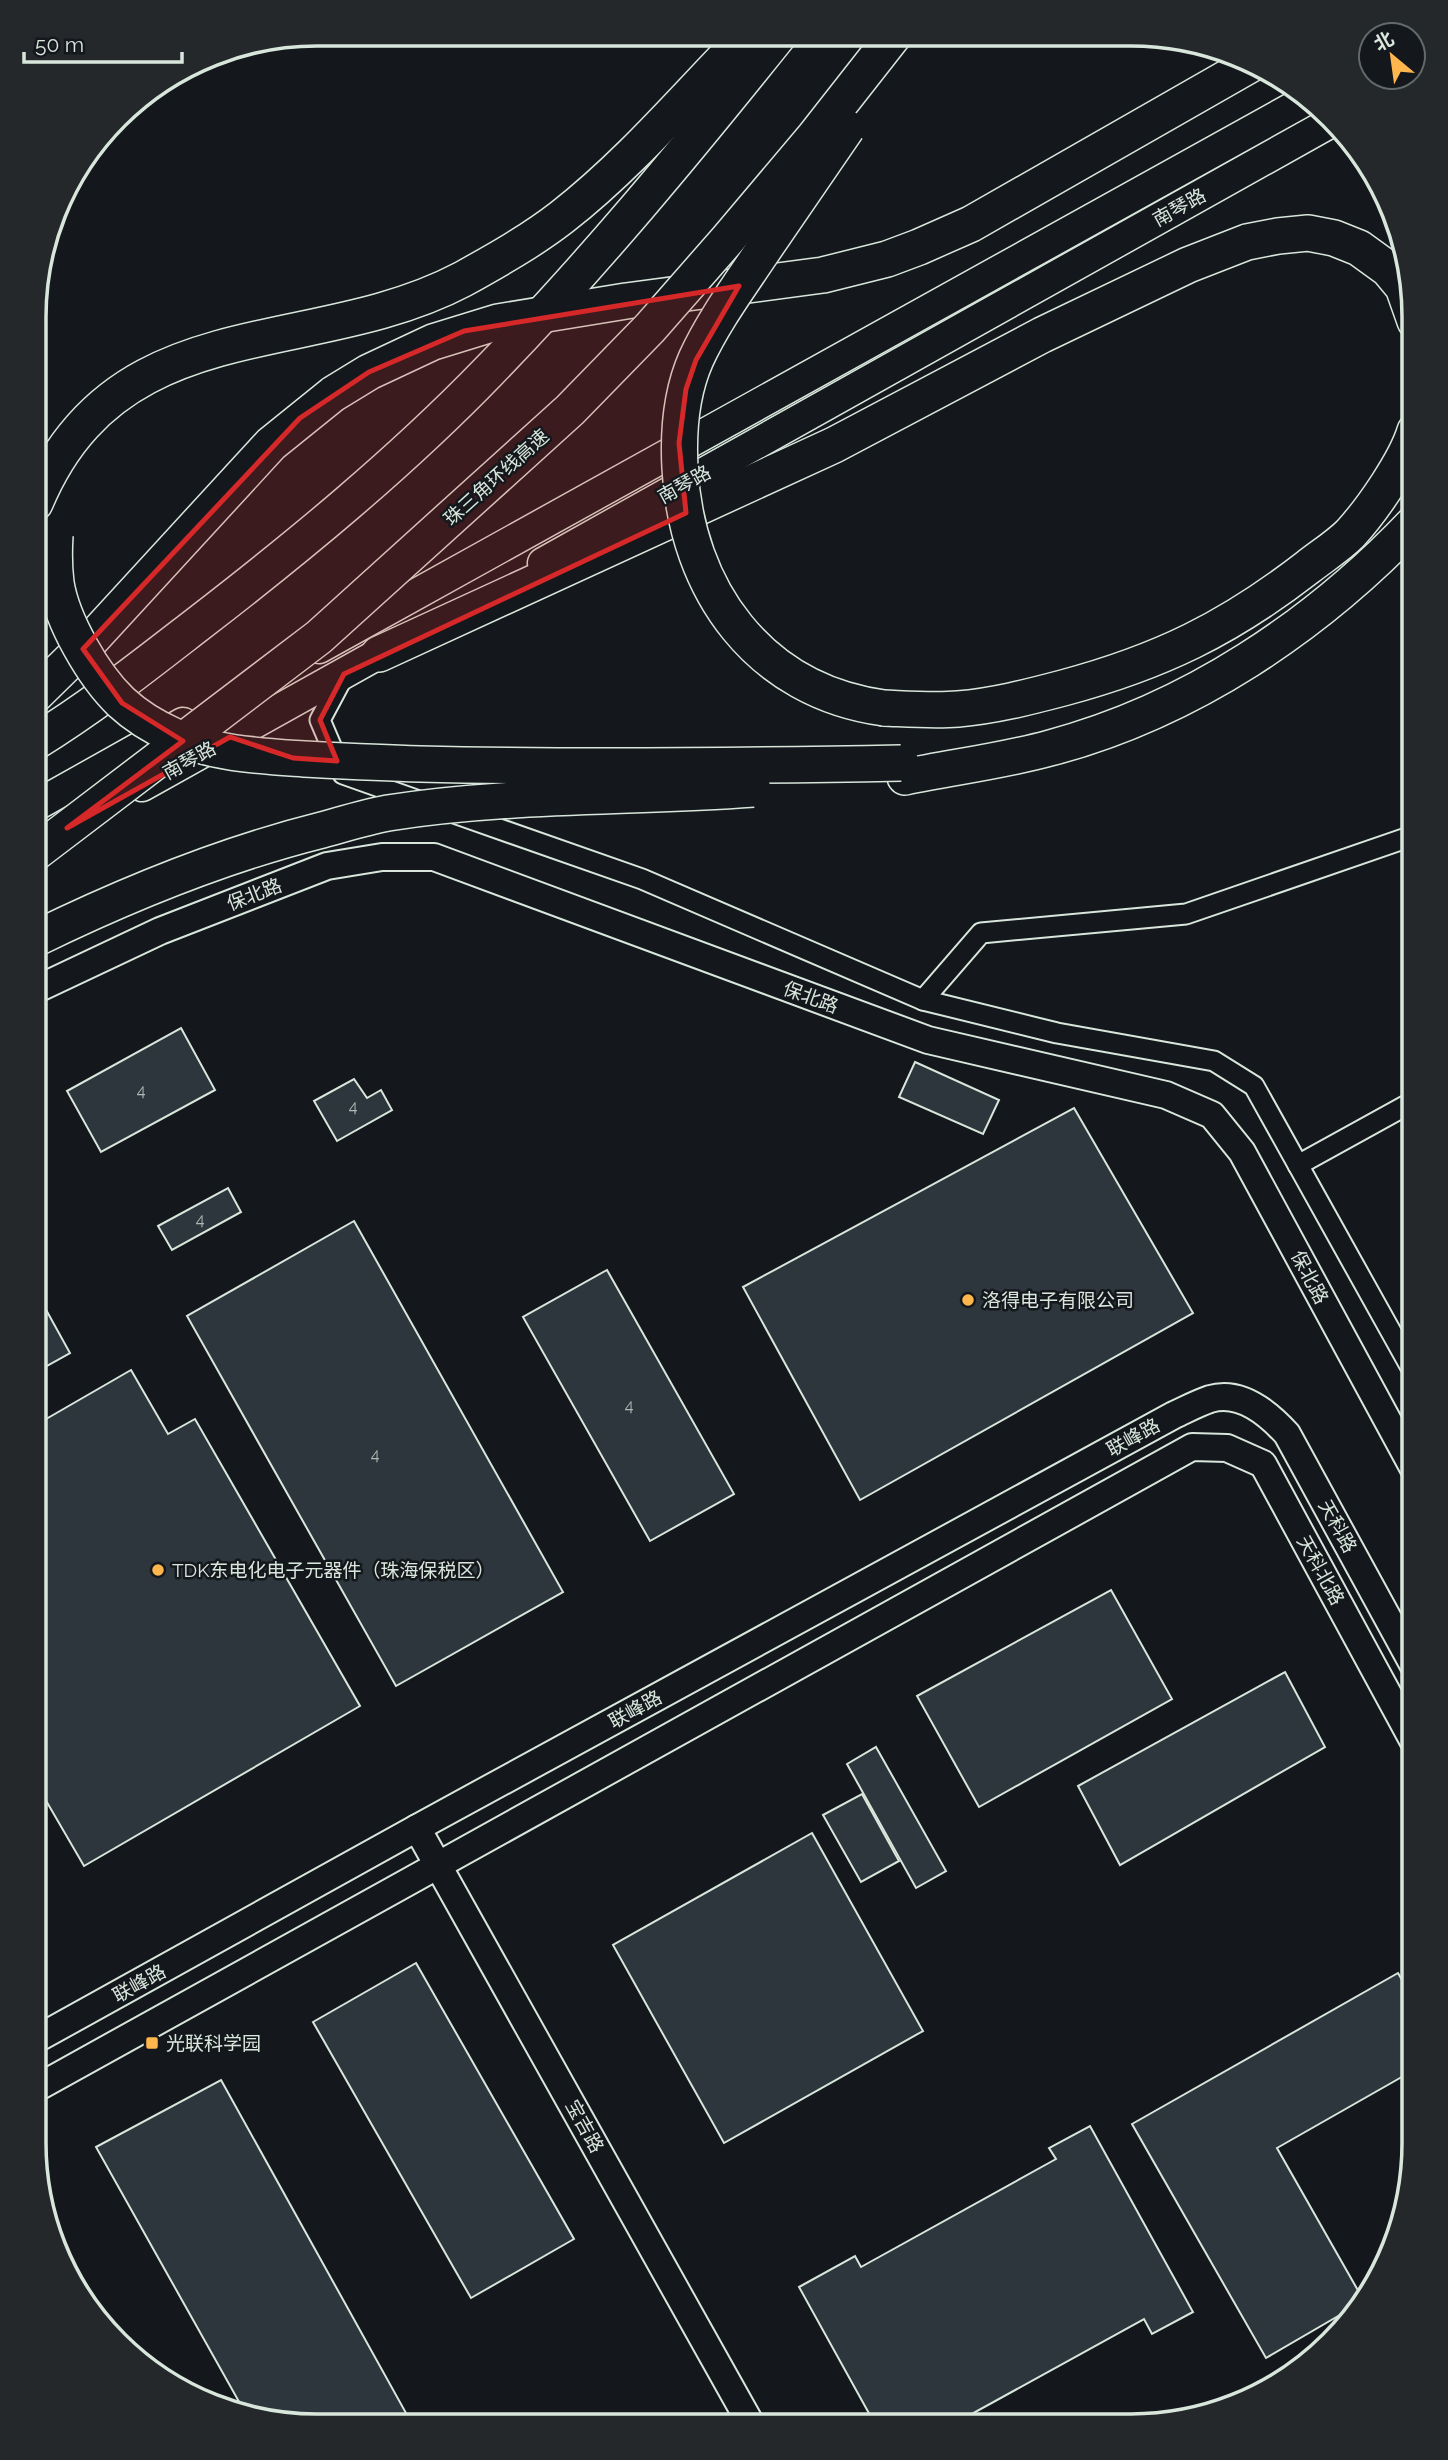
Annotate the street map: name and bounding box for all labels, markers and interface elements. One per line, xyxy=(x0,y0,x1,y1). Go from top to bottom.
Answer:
scale bar xyxy=(24,21,182,65)
north arrow xyxy=(1357,21,1427,91)
text: 北 xyxy=(1370,27,1397,55)
text: 50 m xyxy=(35,32,84,57)
street label: 南琴路 xyxy=(1149,184,1209,230)
street label: 珠三角环线高速 xyxy=(439,424,553,530)
street label: 南琴路 xyxy=(654,461,714,507)
street label: 南琴路 xyxy=(159,737,219,783)
street label: 保北路 xyxy=(223,874,285,914)
street label: 保北路 xyxy=(780,977,842,1017)
house number: 4 xyxy=(137,1081,146,1100)
house number: 4 xyxy=(349,1097,358,1116)
house number: 4 xyxy=(196,1210,205,1229)
street label: 保北路 xyxy=(1287,1247,1333,1307)
place label: 洛得电子有限公司 xyxy=(982,1289,1134,1311)
marker: 洛得电子有限公司 xyxy=(960,1292,976,1308)
house number: 4 xyxy=(625,1396,634,1415)
street label: 联峰路 xyxy=(1103,1414,1163,1460)
house number: 4 xyxy=(371,1445,380,1464)
street label: 天科路 xyxy=(1315,1496,1361,1556)
street label: 天科北路 xyxy=(1293,1531,1349,1609)
place label: TDK东电化电子元器件（珠海保税区） xyxy=(172,1559,494,1581)
marker: TDK东电化电子元器件（珠海保税区） xyxy=(150,1562,166,1578)
street label: 联峰路 xyxy=(605,1686,665,1732)
street label: 联峰路 xyxy=(109,1960,169,2006)
place label: 光联科学园 xyxy=(166,2032,261,2054)
marker: 光联科学园 xyxy=(144,2035,160,2051)
street label: 宝吉路 xyxy=(562,2096,608,2156)

